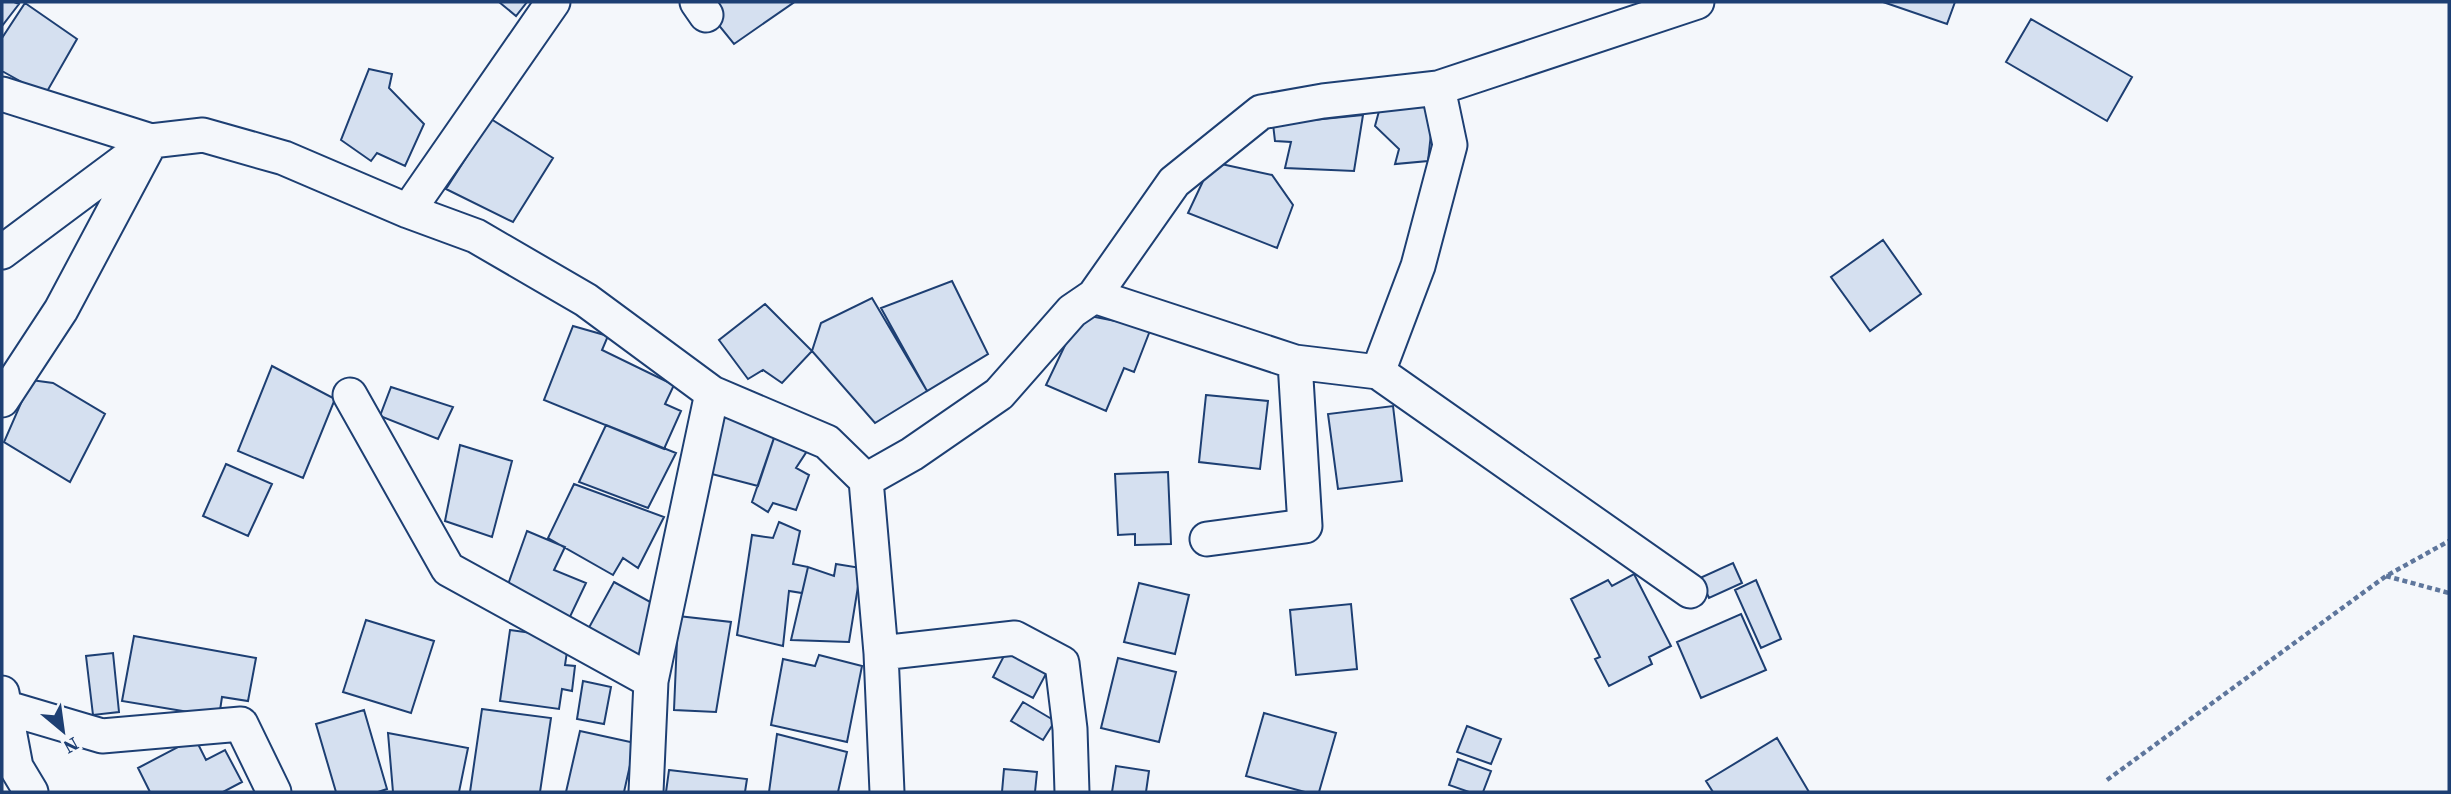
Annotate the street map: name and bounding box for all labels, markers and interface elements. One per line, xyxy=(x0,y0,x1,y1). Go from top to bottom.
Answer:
north arrow xyxy=(28,696,98,766)
text: N xyxy=(59,731,84,761)

